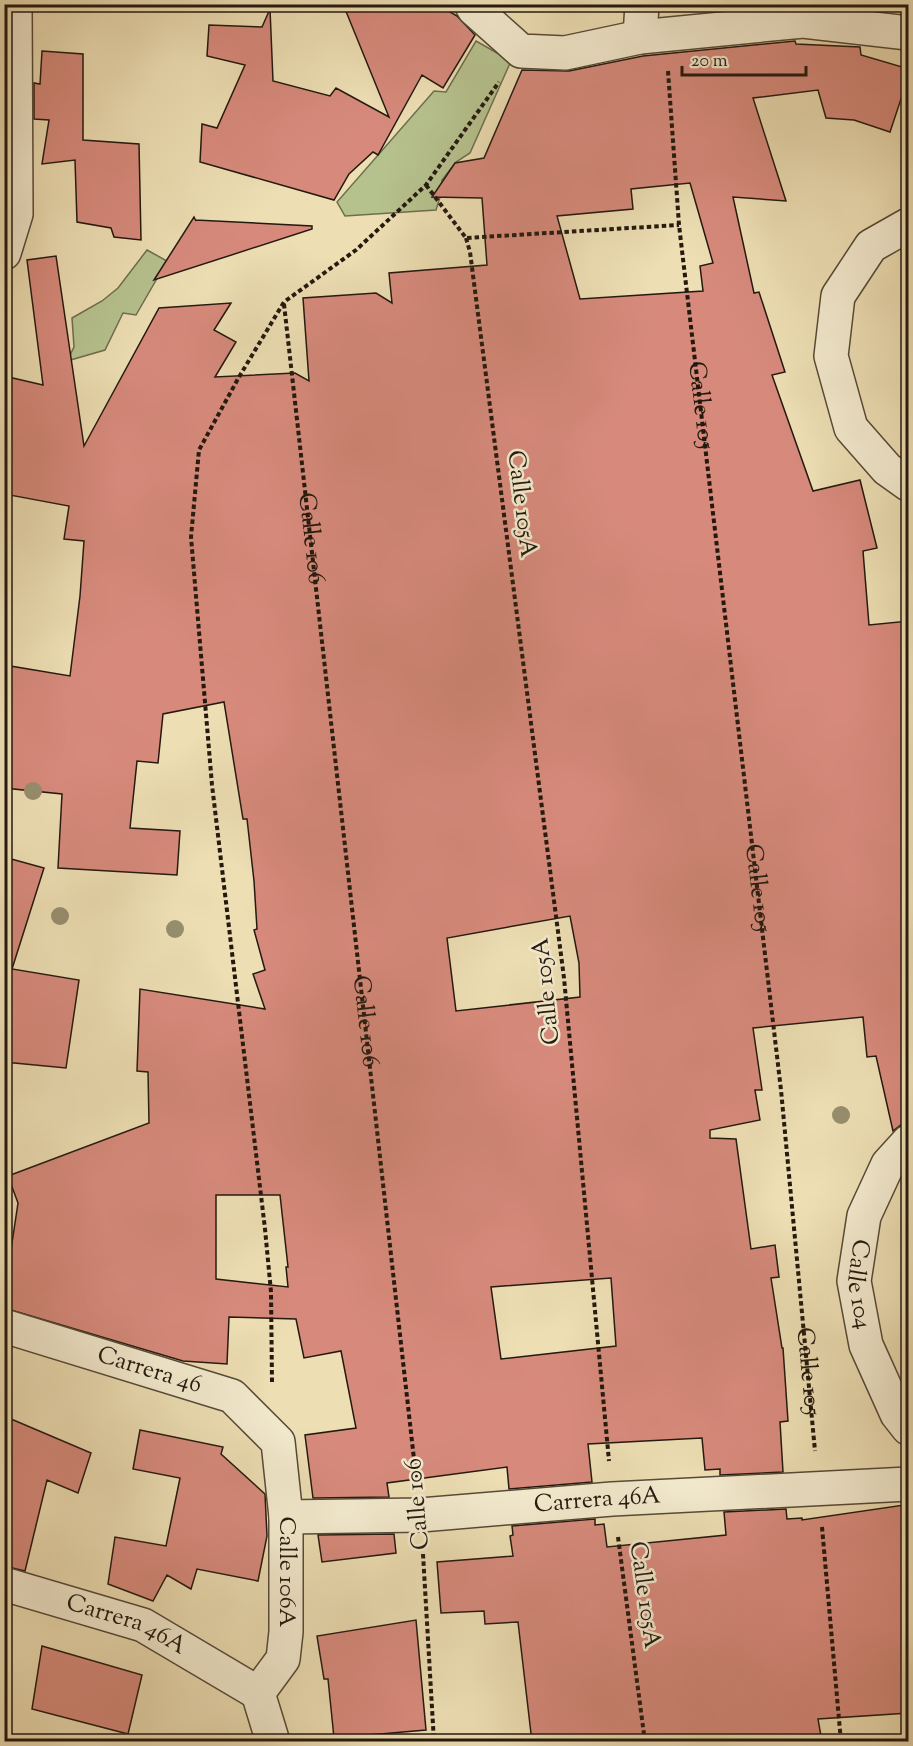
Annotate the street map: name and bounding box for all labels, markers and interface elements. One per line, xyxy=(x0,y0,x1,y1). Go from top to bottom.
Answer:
scale bar xyxy=(682,39,806,77)
text: 20 m xyxy=(691,49,728,75)
street label: Calle 105 xyxy=(678,359,722,451)
street label: Calle 105A xyxy=(498,448,545,560)
street label: Calle 106 xyxy=(288,491,332,586)
street label: Calle 105 xyxy=(735,842,779,934)
street label: Calle 105A xyxy=(524,935,570,1046)
street label: Calle 106 xyxy=(343,974,387,1069)
street label: Calle 104 xyxy=(837,1237,880,1332)
street label: Calle 105 xyxy=(786,1326,829,1417)
street label: Carrera 46 xyxy=(93,1339,206,1403)
street label: Calle 106 xyxy=(397,1457,439,1551)
street label: Carrera 46A xyxy=(533,1480,662,1522)
street label: Calle 106A xyxy=(269,1516,303,1628)
street label: Calle 105A xyxy=(620,1539,668,1651)
street label: Carrera 46A xyxy=(62,1586,193,1664)

